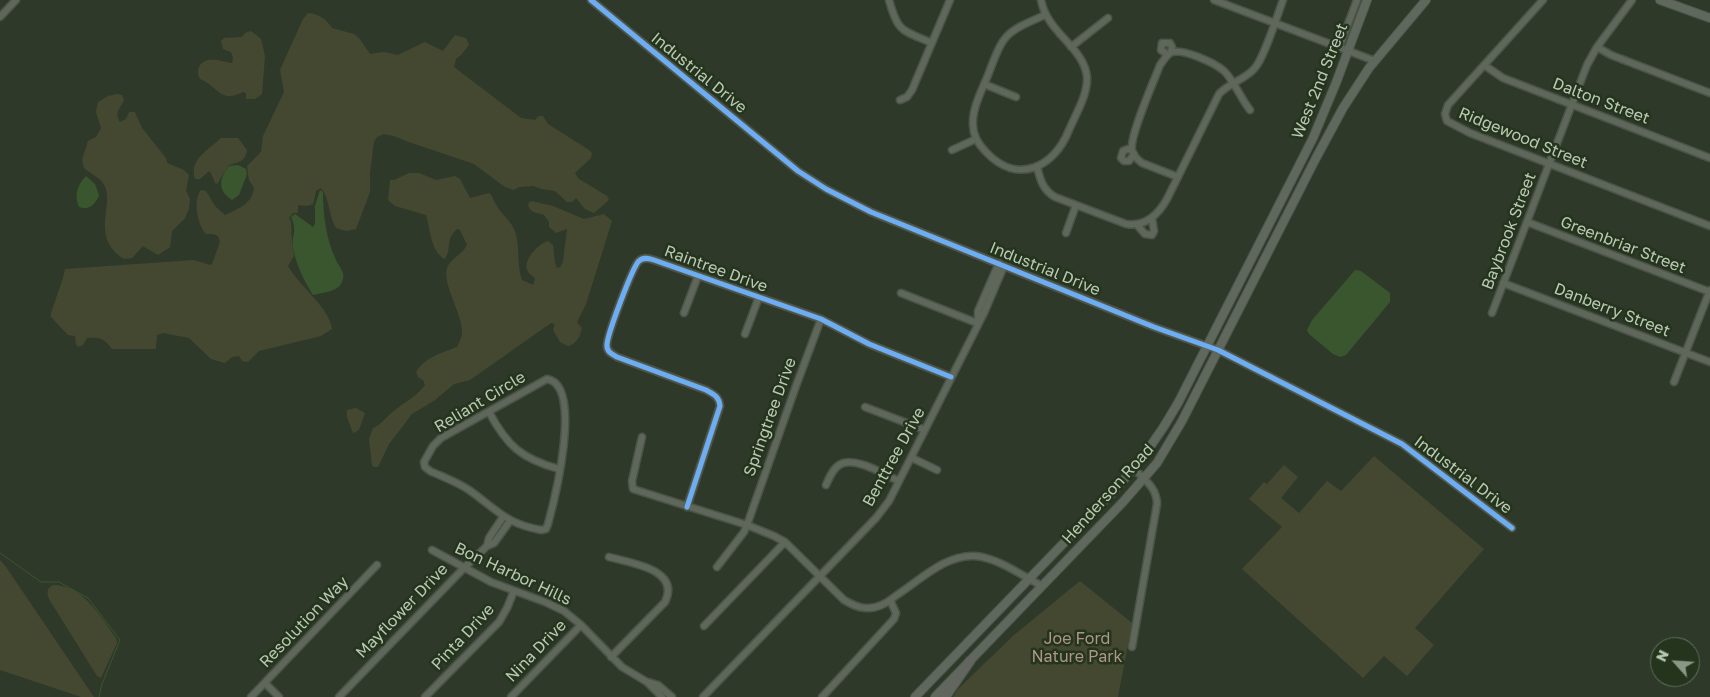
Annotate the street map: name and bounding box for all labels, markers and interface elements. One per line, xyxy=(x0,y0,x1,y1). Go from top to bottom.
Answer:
street label: West 2nd Street xyxy=(1288,20,1352,142)
street label: Industrial Drive xyxy=(647,29,751,117)
street label: Dalton Street xyxy=(1550,74,1652,128)
street label: Ridgewood Street xyxy=(1456,103,1590,173)
street label: Baybrook Street xyxy=(1478,170,1540,292)
street label: Greenbriar Street xyxy=(1558,212,1688,278)
street label: Industrial Drive xyxy=(987,238,1103,300)
street label: Raintree Drive xyxy=(662,241,770,297)
street label: Danberry Street xyxy=(1551,279,1673,341)
street label: Springtree Drive xyxy=(740,355,800,479)
street label: Reliant Circle xyxy=(431,367,529,437)
street label: Benttree Drive xyxy=(859,404,929,510)
street label: Industrial Drive xyxy=(1410,432,1516,518)
street label: Henderson Road xyxy=(1058,440,1158,548)
street label: Bon Harbor Hills xyxy=(452,539,574,609)
street label: Mayflower Drive xyxy=(352,560,452,662)
street label: Resolution Way xyxy=(256,572,352,672)
street label: Pinta Drive xyxy=(427,600,499,674)
street label: Nina Drive xyxy=(502,616,570,686)
park label: Joe Ford Nature Park xyxy=(1031,629,1123,667)
north arrow xyxy=(1650,637,1700,687)
text: N xyxy=(1652,647,1672,664)

